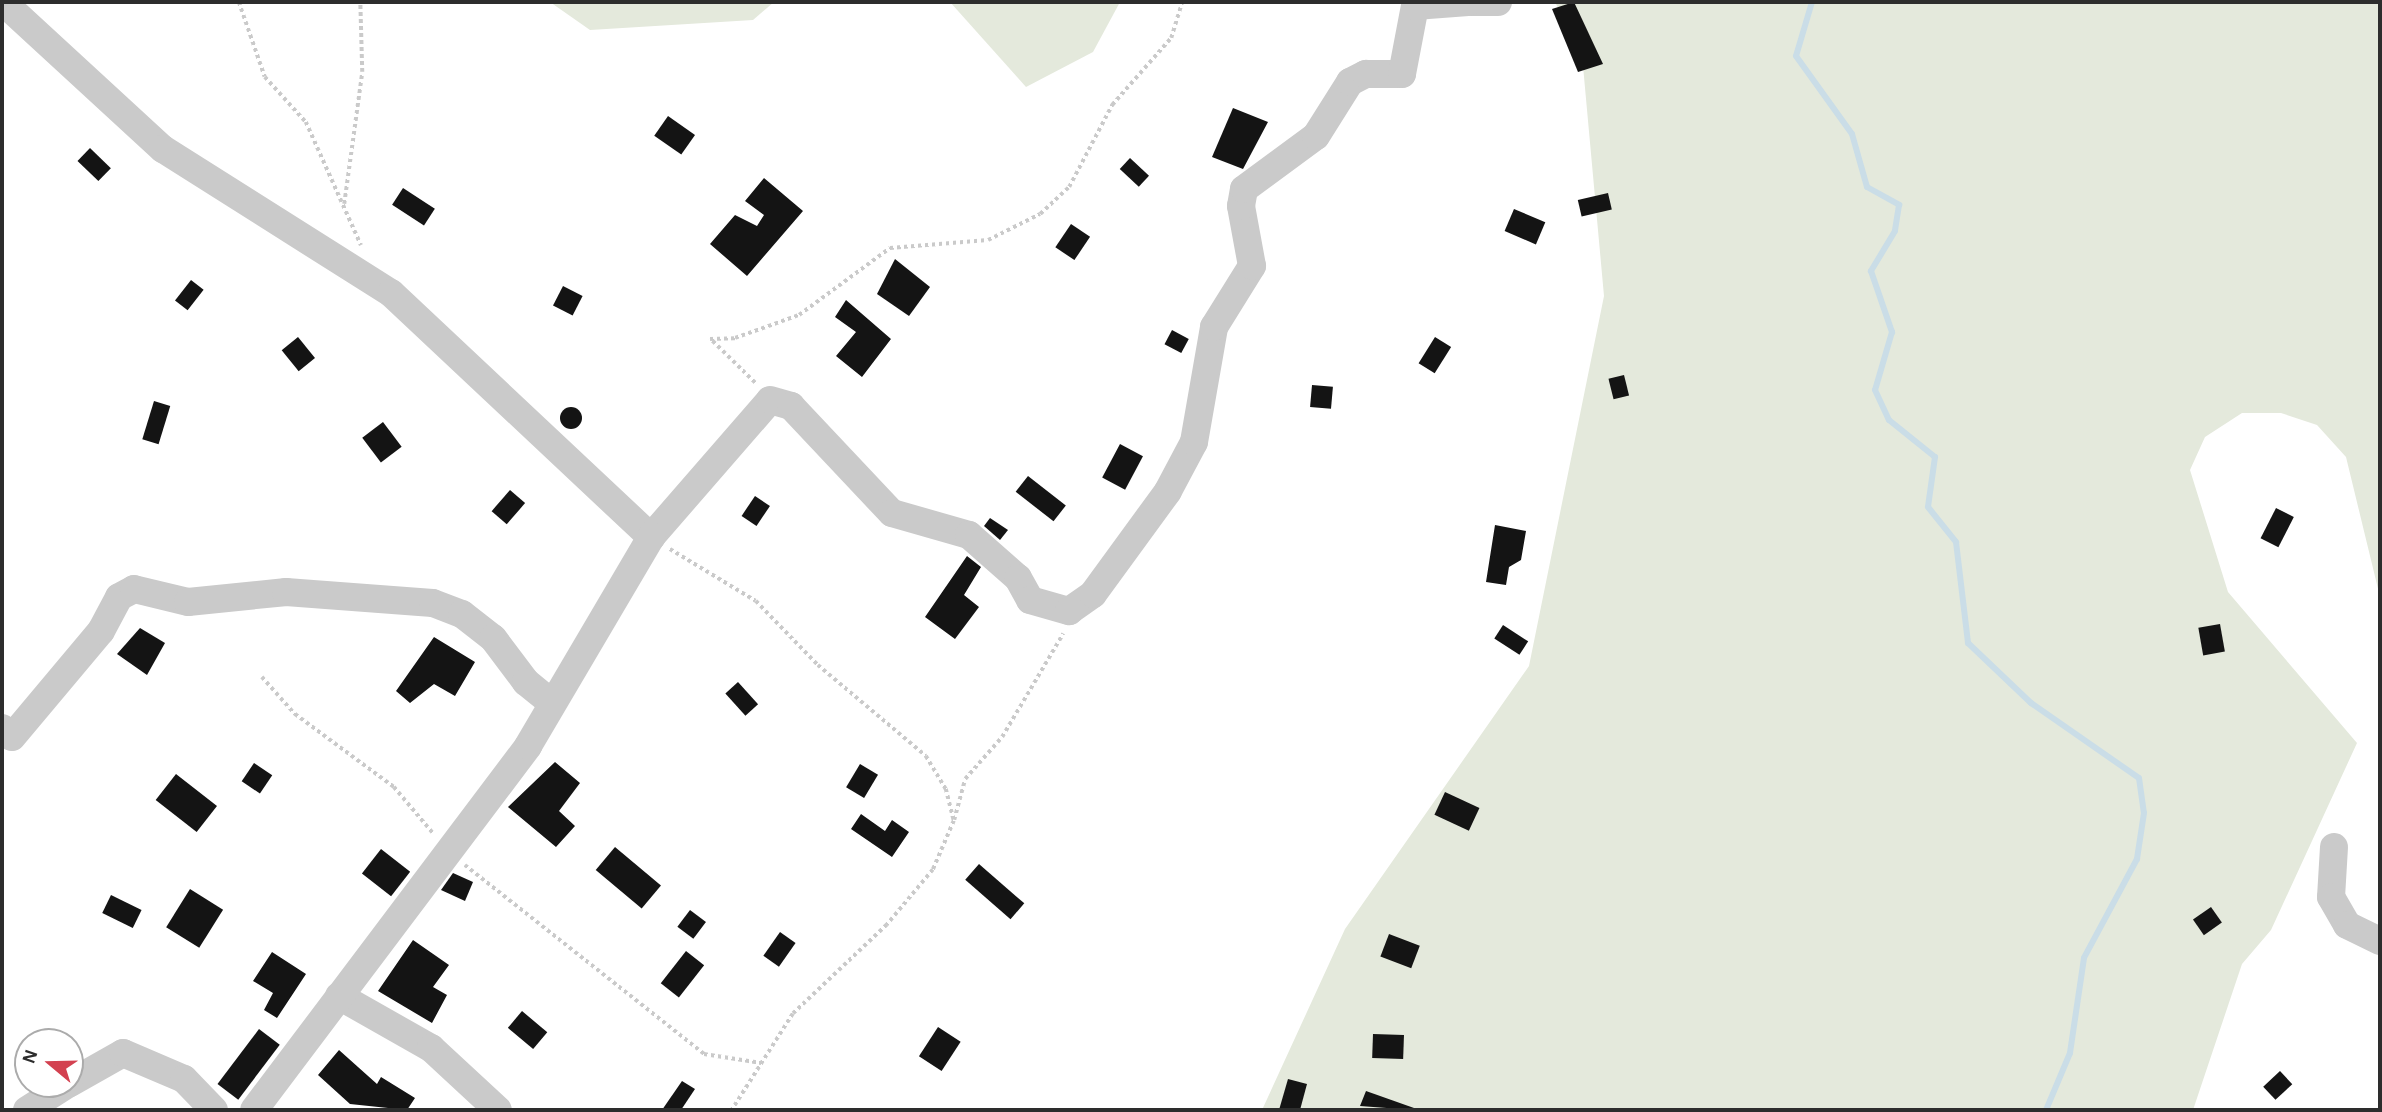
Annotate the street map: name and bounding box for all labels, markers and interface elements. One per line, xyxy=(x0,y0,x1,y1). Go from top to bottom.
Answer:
north arrow xyxy=(14,1028,84,1098)
text: N xyxy=(19,1047,42,1066)

